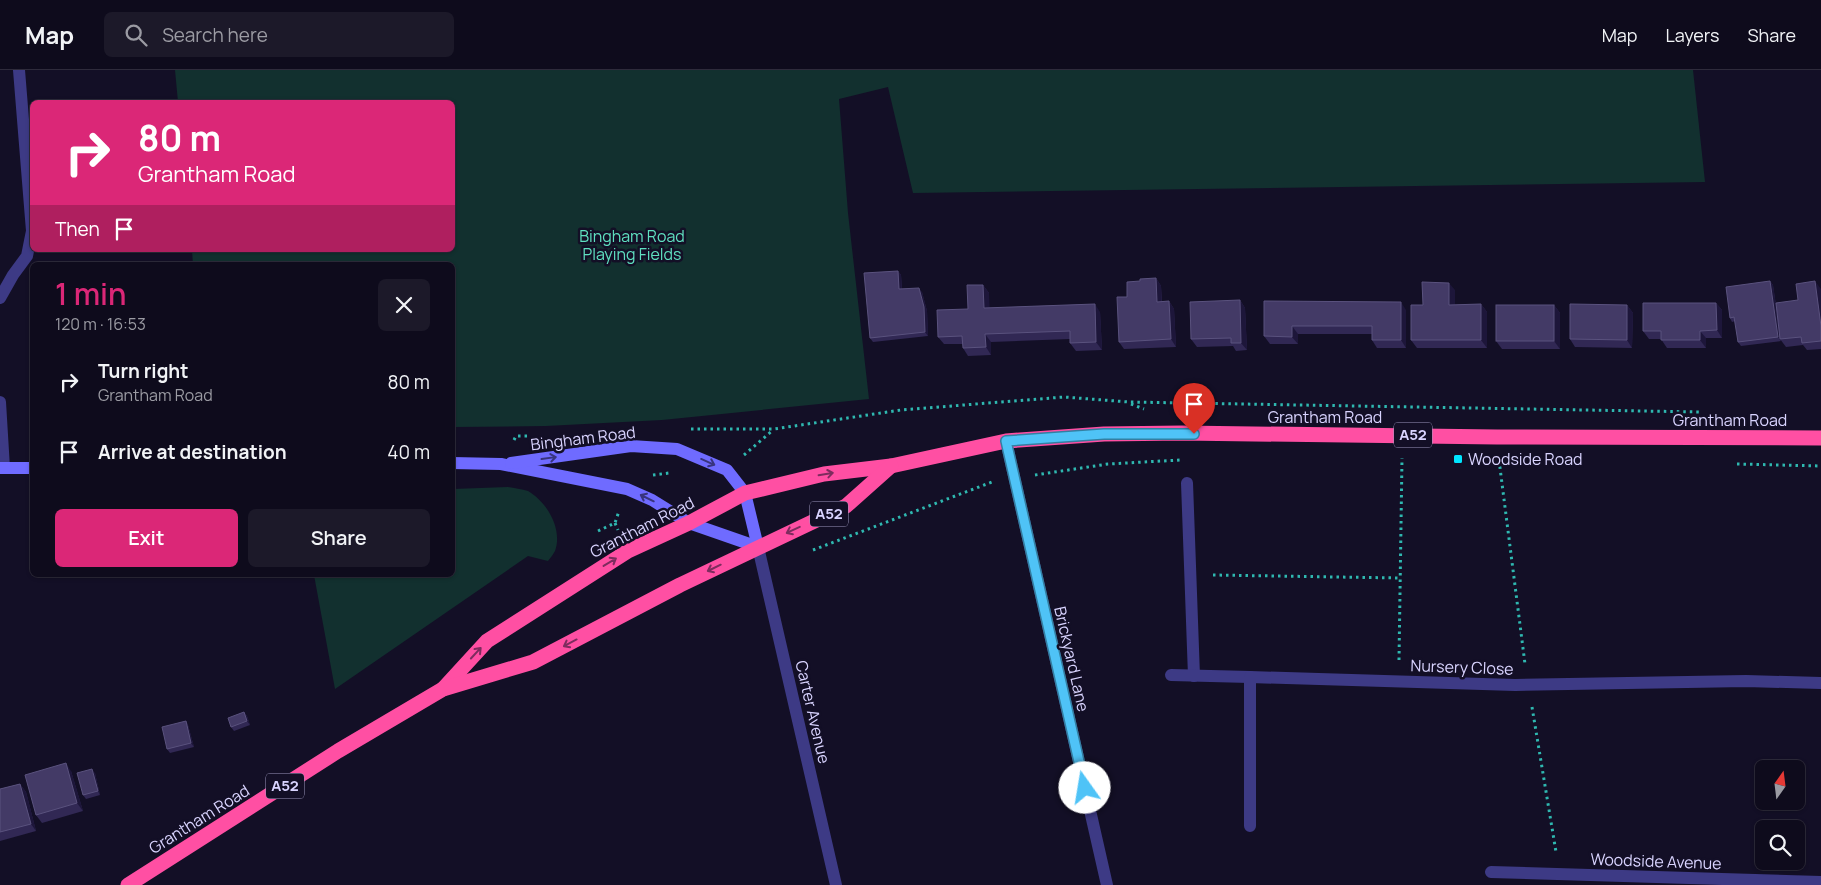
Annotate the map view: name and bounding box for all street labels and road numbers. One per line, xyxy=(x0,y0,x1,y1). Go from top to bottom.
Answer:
street label: Grantham Road xyxy=(1268,406,1382,428)
street label: Grantham Road xyxy=(1673,409,1787,431)
street label: Bingham Road xyxy=(529,421,637,455)
road number: A52 xyxy=(1394,422,1432,448)
street label: Grantham Road xyxy=(586,491,698,563)
road number: A52 xyxy=(810,502,848,526)
street label: Brickyard Lane xyxy=(1049,604,1095,714)
street label: Nursery Close xyxy=(1410,654,1514,680)
street label: Carter Avenue xyxy=(790,658,836,766)
road number: A52 xyxy=(266,774,304,798)
street label: Grantham Road xyxy=(145,779,253,859)
street label: Woodside Avenue xyxy=(1590,848,1722,874)

